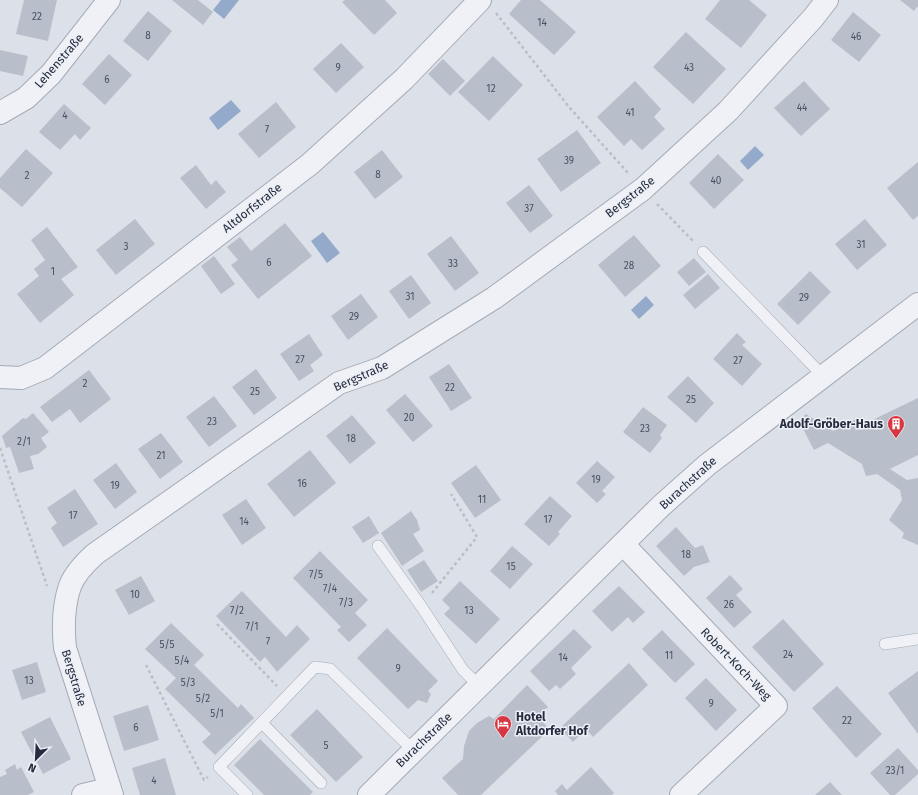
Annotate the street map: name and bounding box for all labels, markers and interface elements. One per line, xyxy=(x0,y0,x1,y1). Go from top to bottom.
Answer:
house number: 22 xyxy=(32,11,42,23)
house number: 14 xyxy=(537,17,548,29)
house number: 8 xyxy=(145,30,151,42)
street label: Lehenstraße xyxy=(32,31,86,91)
house number: 46 xyxy=(851,31,861,43)
house number: 9 xyxy=(335,62,341,74)
house number: 43 xyxy=(684,62,694,74)
house number: 6 xyxy=(104,74,110,86)
house number: 12 xyxy=(486,83,496,95)
house number: 44 xyxy=(797,102,808,114)
house number: 41 xyxy=(625,107,635,119)
house number: 4 xyxy=(62,110,68,122)
house number: 7 xyxy=(265,124,270,136)
house number: 39 xyxy=(564,155,574,167)
house number: 8 xyxy=(375,169,381,181)
house number: 2 xyxy=(25,170,30,182)
street label: Bergstraße xyxy=(603,173,657,221)
house number: 40 xyxy=(711,175,722,187)
street label: Altdorfstraße xyxy=(219,180,285,236)
house number: 37 xyxy=(524,203,534,215)
house number: 31 xyxy=(856,239,866,251)
house number: 3 xyxy=(124,241,129,253)
house number: 6 xyxy=(266,257,272,269)
house number: 33 xyxy=(448,258,458,270)
house number: 28 xyxy=(624,260,635,272)
house number: 1 xyxy=(51,266,55,278)
house number: 31 xyxy=(405,291,415,303)
house number: 29 xyxy=(799,292,809,304)
house number: 29 xyxy=(349,311,359,323)
house number: 27 xyxy=(295,354,305,366)
house number: 27 xyxy=(733,355,743,367)
street label: Bergstraße xyxy=(331,358,391,394)
house number: 2 xyxy=(83,378,88,390)
house number: 22 xyxy=(445,382,455,394)
house number: 25 xyxy=(250,386,260,398)
house number: 25 xyxy=(686,394,696,406)
house number: 20 xyxy=(404,412,415,424)
building icon: Adolf-Gröber-Haus xyxy=(886,414,906,439)
house number: 23 xyxy=(207,416,217,428)
place label: Adolf-Gröber-Haus xyxy=(779,417,883,431)
house number: 23 xyxy=(640,423,650,435)
house number: 18 xyxy=(346,433,356,445)
house number: 2/1 xyxy=(17,436,31,448)
house number: 21 xyxy=(156,450,166,462)
street label: Burachstraße xyxy=(657,454,719,512)
house number: 19 xyxy=(591,474,601,486)
house number: 16 xyxy=(297,478,307,490)
house number: 19 xyxy=(110,480,120,492)
house number: 11 xyxy=(478,494,486,506)
house number: 17 xyxy=(69,510,78,522)
house number: 17 xyxy=(544,514,553,526)
house number: 14 xyxy=(239,516,250,528)
house number: 18 xyxy=(681,549,691,561)
house number: 15 xyxy=(506,561,516,573)
house number: 7/5 xyxy=(309,569,323,581)
house number: 7/4 xyxy=(323,583,338,595)
house number: 10 xyxy=(130,589,140,601)
house number: 7/3 xyxy=(339,597,353,609)
house number: 26 xyxy=(724,599,734,611)
house number: 7/2 xyxy=(230,605,244,617)
house number: 13 xyxy=(464,605,474,617)
house number: 7/1 xyxy=(246,621,258,633)
street label: Robert-Koch-Weg xyxy=(698,625,775,704)
house number: 7 xyxy=(266,636,271,648)
house number: 5/5 xyxy=(160,639,174,651)
street label: Bergstraße xyxy=(59,648,89,708)
house number: 24 xyxy=(783,649,794,661)
house number: 11 xyxy=(665,650,673,662)
house number: 14 xyxy=(558,652,569,664)
house number: 5/4 xyxy=(175,655,190,667)
house number: 9 xyxy=(395,663,401,675)
house number: 13 xyxy=(24,675,34,687)
house number: 5/3 xyxy=(181,677,195,689)
house number: 5/2 xyxy=(196,693,210,705)
house number: 9 xyxy=(708,698,714,710)
house number: 5/1 xyxy=(210,708,224,720)
street label: Burachstraße xyxy=(393,710,455,770)
place label: Hotel Altdorfer Hof xyxy=(515,710,590,738)
hotel icon: Hotel Altdorfer Hof xyxy=(493,714,513,739)
house number: 22 xyxy=(842,715,852,727)
house number: 6 xyxy=(133,722,139,734)
north arrow xyxy=(16,739,56,779)
house number: 5 xyxy=(323,740,329,752)
text: N xyxy=(26,760,38,775)
house number: 23/1 xyxy=(886,765,904,777)
house number: 4 xyxy=(151,775,157,787)

